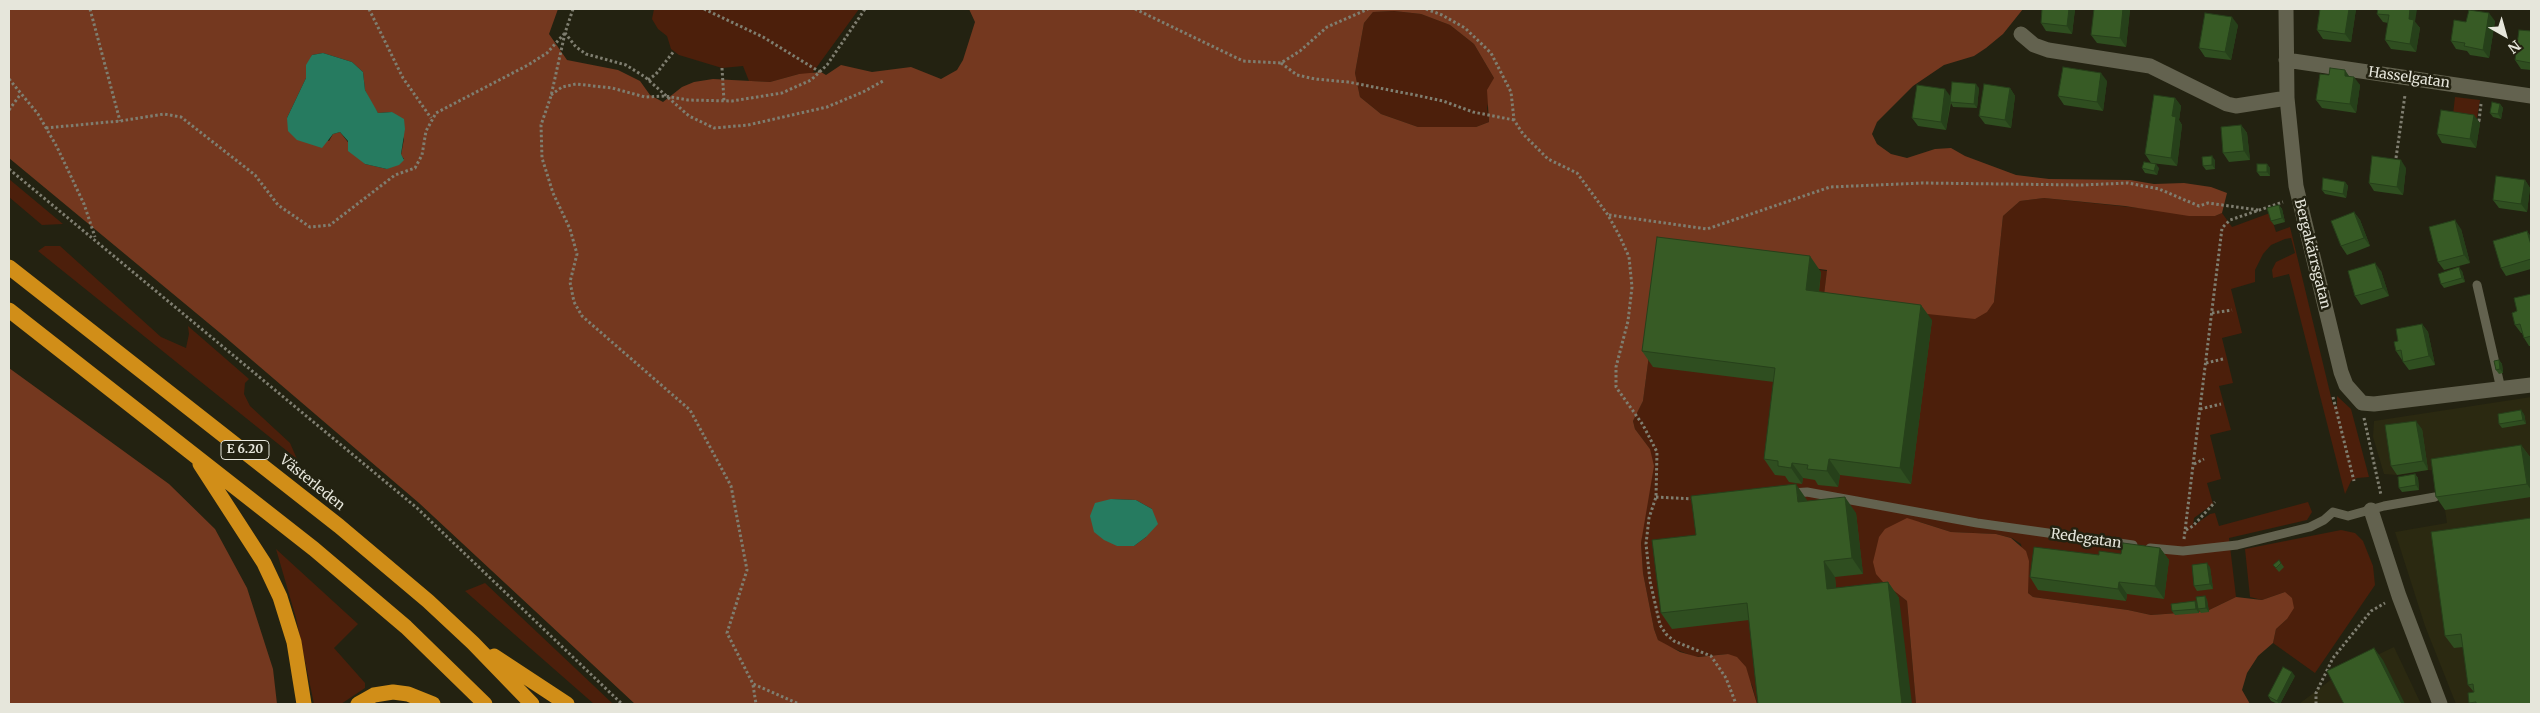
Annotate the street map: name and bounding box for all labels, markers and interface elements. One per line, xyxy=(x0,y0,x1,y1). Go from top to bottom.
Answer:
north arrow xyxy=(2480,10,2530,60)
text: N xyxy=(2504,36,2524,57)
street label: Hasselgatan xyxy=(2367,64,2451,92)
street label: Bergakärrsgatan xyxy=(2290,197,2334,311)
road number: E 6.20 xyxy=(221,440,269,460)
street label: Västerleden xyxy=(276,452,348,514)
street label: Redegatan xyxy=(2050,526,2122,552)

